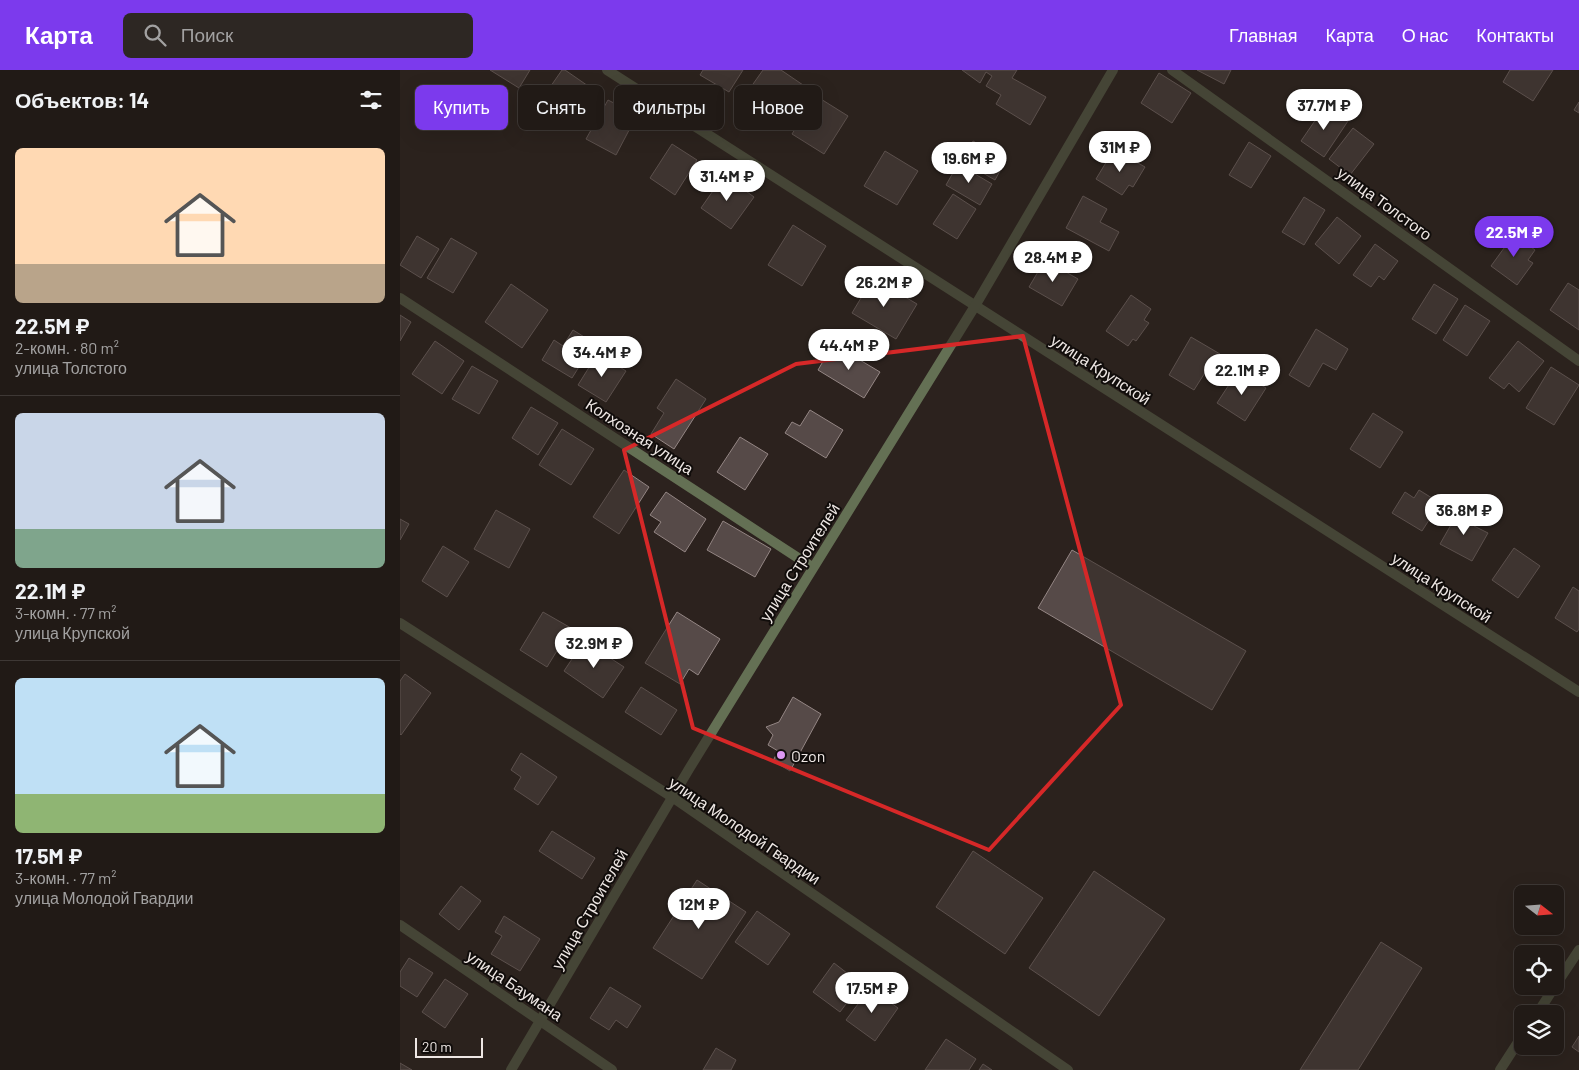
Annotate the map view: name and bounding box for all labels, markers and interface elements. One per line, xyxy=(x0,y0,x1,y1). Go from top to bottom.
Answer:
search box xyxy=(123,13,473,58)
text: Карта xyxy=(25,20,93,49)
icon: search xyxy=(141,21,169,49)
text: Поиск xyxy=(181,23,233,46)
text: Главная xyxy=(1229,24,1298,46)
text: Карта xyxy=(1326,24,1374,46)
text: О нас xyxy=(1402,24,1448,46)
text: Контакты xyxy=(1476,24,1554,46)
chip: Купить xyxy=(415,85,508,130)
chip: Снять xyxy=(518,85,604,130)
chip: Фильтры xyxy=(614,85,724,130)
chip: Новое xyxy=(734,85,822,130)
icon: filters xyxy=(357,86,385,114)
text: Объектов: 14 xyxy=(15,87,149,112)
pin: 37.7M ₽ xyxy=(1278,88,1370,131)
text: 37.7M ₽ xyxy=(1297,95,1351,114)
pin: 31M ₽ xyxy=(1085,131,1155,173)
text: 31M ₽ xyxy=(1100,137,1140,156)
pin: 19.6M ₽ xyxy=(923,142,1015,184)
text: 19.6M ₽ xyxy=(943,148,995,167)
pin: 31.4M ₽ xyxy=(681,160,773,202)
street label: улица Толстого xyxy=(1334,162,1436,244)
text: 31.4M ₽ xyxy=(700,166,754,185)
icon: home xyxy=(155,180,245,270)
pin: 22.5M ₽ xyxy=(1468,216,1560,258)
text: 22.5M ₽ xyxy=(1486,222,1542,241)
pin: 28.4M ₽ xyxy=(1007,240,1099,283)
text: 28.4M ₽ xyxy=(1024,247,1082,266)
pin: 26.2M ₽ xyxy=(838,266,930,308)
text: 26.2M ₽ xyxy=(856,272,912,291)
text: 22.5M ₽ xyxy=(15,313,89,338)
pin: 44.4M ₽ xyxy=(803,328,895,371)
street label: улица Крупской xyxy=(1048,330,1154,408)
text: 44.4M ₽ xyxy=(819,335,879,354)
pin: 34.4M ₽ xyxy=(556,336,648,378)
text: 2-комн. · 80 m² xyxy=(15,338,119,357)
text: 34.4M ₽ xyxy=(573,342,631,361)
pin: 22.1M ₽ xyxy=(1196,354,1288,396)
text: улица Толстого xyxy=(15,358,127,377)
text: 22.1M ₽ xyxy=(1215,360,1269,379)
street label: Колхозная улица xyxy=(583,394,698,478)
icon: home xyxy=(155,446,245,536)
pin: 36.8M ₽ xyxy=(1418,494,1510,536)
street label: улица Строителей xyxy=(755,500,843,624)
text: 36.8M ₽ xyxy=(1436,500,1492,519)
street label: улица Крупской xyxy=(1389,548,1495,626)
text: 22.1M ₽ xyxy=(15,578,86,603)
text: 3-комн. · 77 m² xyxy=(15,603,116,622)
text: улица Крупской xyxy=(15,623,130,642)
pin: 32.9M ₽ xyxy=(548,626,640,669)
text: 32.9M ₽ xyxy=(566,633,622,652)
icon: home xyxy=(155,711,245,801)
place label: Ozon xyxy=(791,746,825,765)
marker: Ozon xyxy=(775,749,787,761)
street label: улица Молодой Гвардии xyxy=(666,772,824,888)
text: 17.5M ₽ xyxy=(15,843,82,868)
street label: улица Строителей xyxy=(547,846,631,972)
text: 3-комн. · 77 m² xyxy=(15,868,116,887)
north arrow xyxy=(1514,885,1564,935)
map controls xyxy=(1514,885,1564,1055)
text: улица Молодой Гвардии xyxy=(15,888,193,907)
pin: 12M ₽ xyxy=(664,888,734,930)
text: 12M ₽ xyxy=(679,894,719,913)
button: locate xyxy=(1514,945,1564,995)
street label: улица Баумана xyxy=(463,946,567,1024)
pin: 17.5M ₽ xyxy=(826,972,918,1014)
text: 17.5M ₽ xyxy=(846,978,898,997)
button: layers xyxy=(1514,1005,1564,1055)
scale bar xyxy=(415,1035,482,1058)
text: 20 m xyxy=(422,1038,452,1055)

